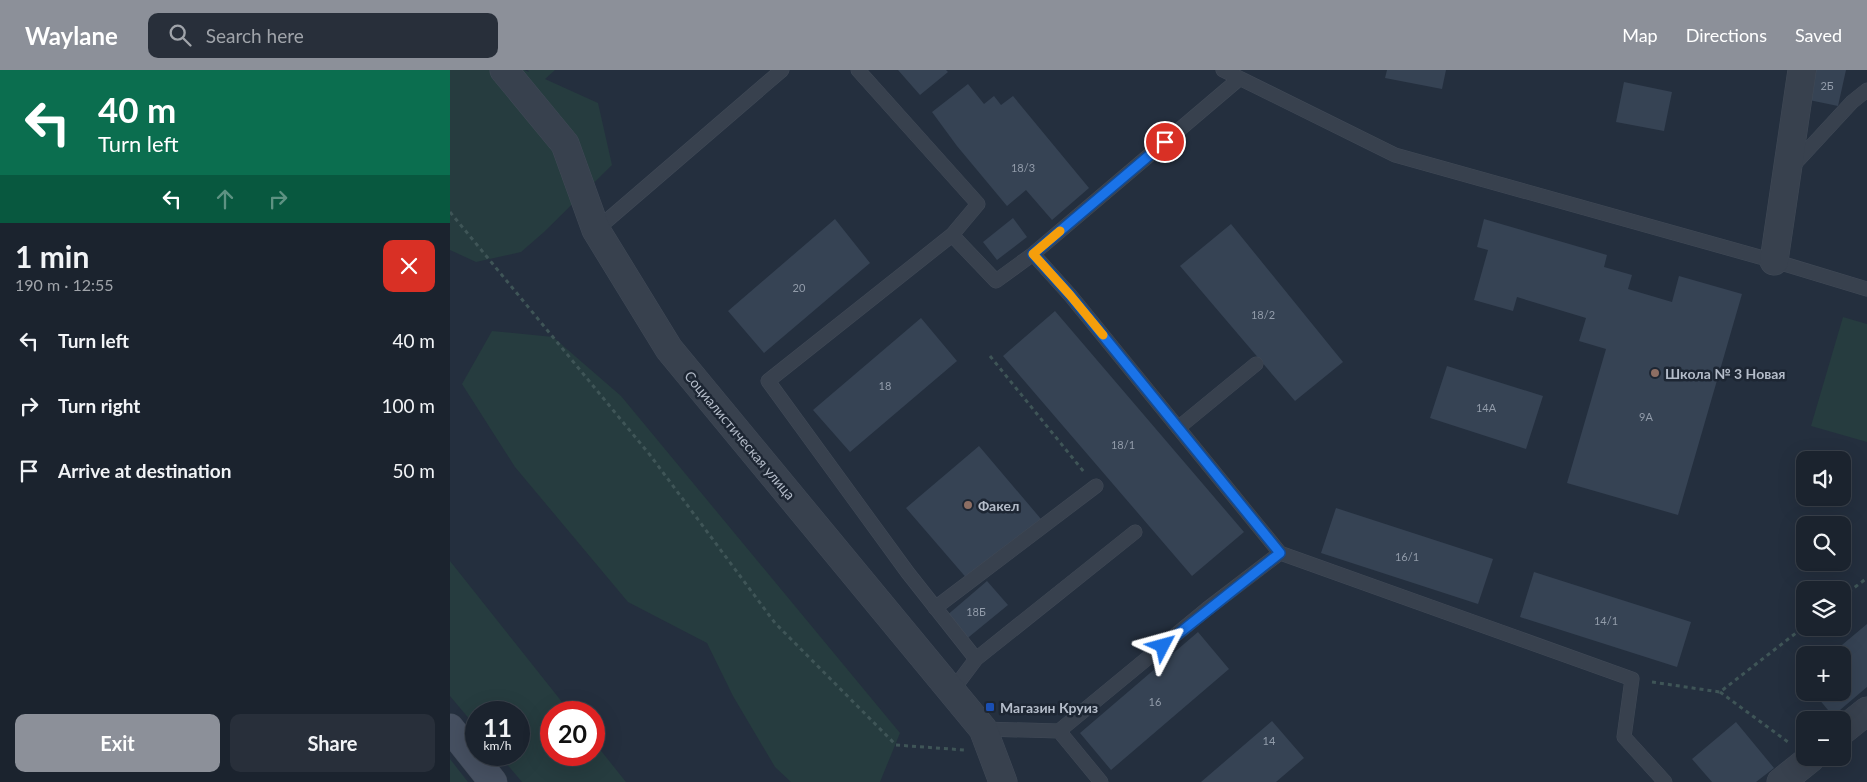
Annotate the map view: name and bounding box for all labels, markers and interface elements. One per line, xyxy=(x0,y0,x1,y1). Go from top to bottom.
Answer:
search box xyxy=(148,13,498,58)
text: Waylane xyxy=(25,21,118,50)
icon: search xyxy=(166,21,194,49)
text: Search here xyxy=(206,24,304,47)
text: Map xyxy=(1622,24,1658,46)
text: Directions xyxy=(1686,24,1767,46)
text: Saved xyxy=(1795,24,1842,46)
house number: 2Б xyxy=(1820,79,1834,92)
text: 40 m xyxy=(98,88,176,130)
icon: left xyxy=(15,90,80,155)
pin xyxy=(1144,121,1186,163)
icon: arrive xyxy=(1151,128,1179,156)
text: Turn left xyxy=(98,130,179,157)
house number: 18/3 xyxy=(1011,161,1035,174)
icon: left xyxy=(158,185,186,213)
icon: ahead xyxy=(211,185,239,213)
icon: right xyxy=(264,185,292,213)
text: 1 min xyxy=(15,238,89,274)
button: close xyxy=(383,240,435,292)
text: 190 m · 12:55 xyxy=(15,275,114,294)
house number: 20 xyxy=(793,281,806,294)
house number: 18/2 xyxy=(1251,308,1275,321)
icon: left xyxy=(15,327,43,355)
text: Turn left xyxy=(58,329,129,352)
text: 40 m xyxy=(392,329,435,352)
place label: Школа № 3 Новая xyxy=(1665,365,1785,382)
street label: Социалистическая улица xyxy=(681,367,799,503)
marker: Школа № 3 Новая xyxy=(1649,367,1661,379)
house number: 18 xyxy=(879,379,891,392)
icon: right xyxy=(15,392,43,420)
text: Turn right xyxy=(58,394,140,417)
text: 100 m xyxy=(381,394,435,417)
house number: 14А xyxy=(1476,401,1497,414)
house number: 9А xyxy=(1639,410,1653,423)
house number: 18/1 xyxy=(1111,438,1135,451)
map controls xyxy=(1796,451,1851,766)
button: sound xyxy=(1796,451,1851,506)
icon: arrive xyxy=(15,457,43,485)
text: Arrive at destination xyxy=(58,459,231,482)
text: 50 m xyxy=(392,459,435,482)
place label: Факел xyxy=(978,497,1019,514)
marker: Факел xyxy=(962,499,974,511)
button: search xyxy=(1796,516,1851,571)
house number: 16/1 xyxy=(1395,550,1419,563)
button: layers xyxy=(1796,581,1851,636)
house number: 18Б xyxy=(966,605,986,618)
house number: 14/1 xyxy=(1594,614,1618,627)
position arrow xyxy=(1136,619,1188,671)
button: + xyxy=(1796,646,1851,701)
house number: 16 xyxy=(1149,695,1161,708)
place label: Магазин Круиз xyxy=(1000,699,1098,716)
speed limit sign: 20 xyxy=(540,701,605,766)
marker: Магазин Круиз xyxy=(984,701,996,713)
button: − xyxy=(1796,711,1851,766)
text: 11 xyxy=(483,712,512,742)
button: Exit xyxy=(15,714,220,772)
button: Share xyxy=(230,714,435,772)
house number: 14 xyxy=(1263,734,1276,747)
text: km/h xyxy=(483,738,512,753)

